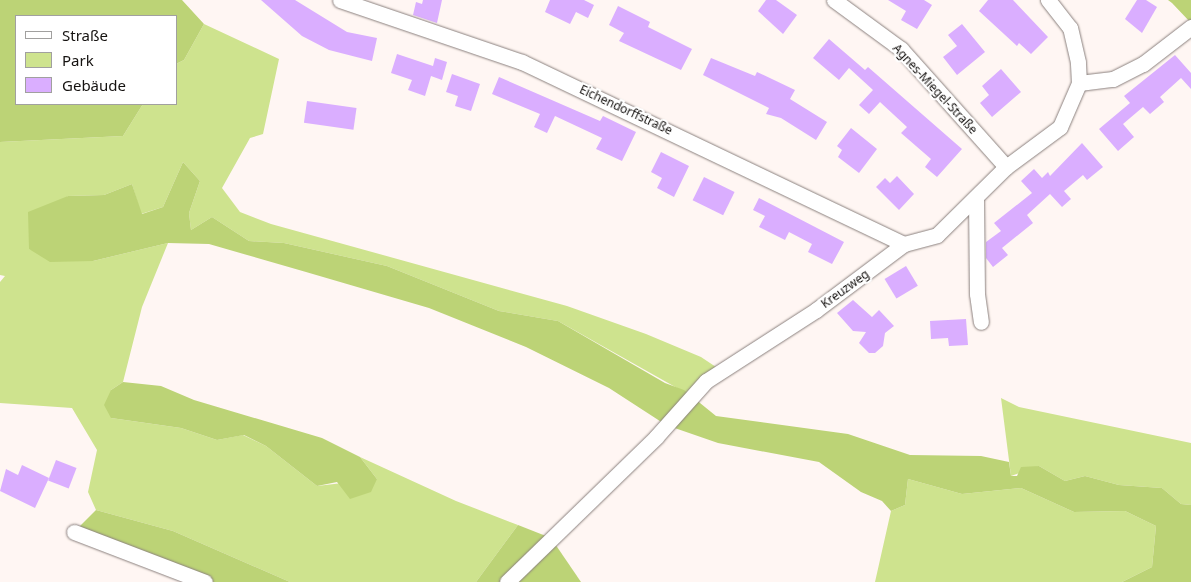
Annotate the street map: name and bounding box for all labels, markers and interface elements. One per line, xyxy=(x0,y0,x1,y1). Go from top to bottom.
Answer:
legend xyxy=(15,15,178,105)
text: Straße xyxy=(62,25,108,45)
street label: Agnes-Miegel-Straße xyxy=(890,41,980,137)
text: Park xyxy=(62,50,94,70)
text: Gebäude xyxy=(62,75,126,95)
street label: Eichendorffstraße xyxy=(577,82,675,138)
street label: Kreuzweg xyxy=(818,267,872,311)

